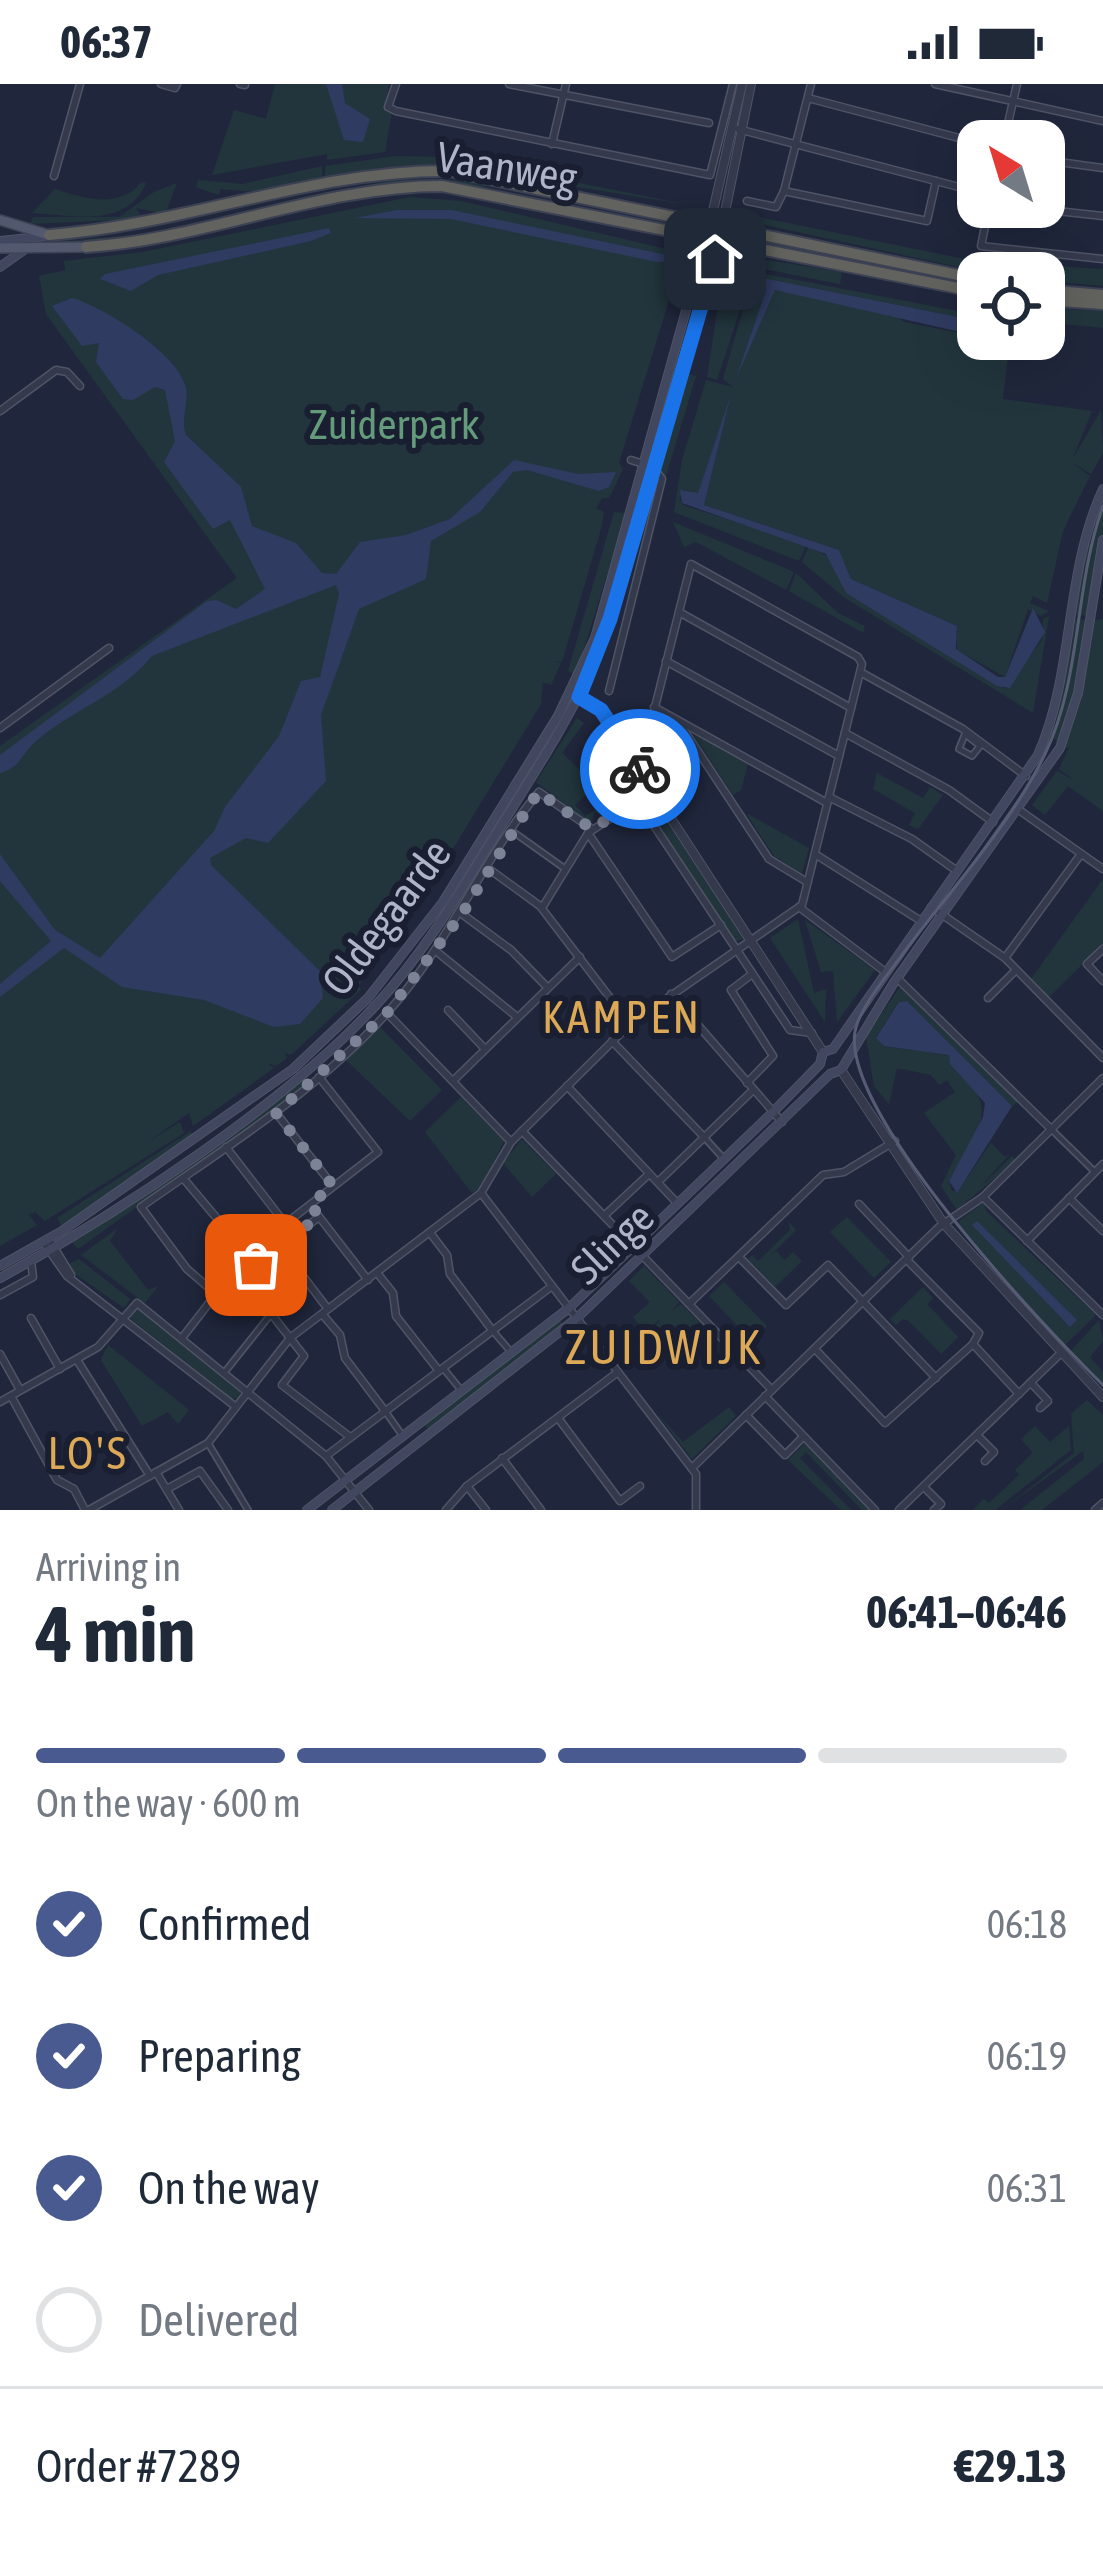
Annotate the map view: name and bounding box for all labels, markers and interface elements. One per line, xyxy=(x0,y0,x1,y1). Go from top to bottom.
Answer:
text: 06:37 xyxy=(60,16,153,68)
north arrow xyxy=(957,120,1065,228)
map controls xyxy=(957,120,1065,360)
street label: Vaanweg xyxy=(434,132,580,202)
pin xyxy=(664,208,766,310)
icon: home xyxy=(682,226,748,292)
button: locate xyxy=(957,252,1065,360)
park label: Zuiderpark xyxy=(309,400,479,448)
courier xyxy=(580,709,700,829)
icon: bike xyxy=(607,736,673,802)
street label: Oldegaarde xyxy=(312,830,460,1004)
district label: KAMPEN xyxy=(542,991,702,1043)
street label: Slinge xyxy=(561,1193,663,1293)
pin xyxy=(205,1214,307,1316)
icon: bag xyxy=(223,1232,289,1298)
district label: ZUIDWIJK xyxy=(565,1319,763,1374)
district label: LO'S xyxy=(47,1427,129,1479)
text: Arriving in xyxy=(36,1545,181,1589)
text: 06:41–06:46 xyxy=(866,1586,1067,1638)
text: 4 min xyxy=(36,1589,195,1679)
text: On the way · 600 m xyxy=(36,1781,301,1825)
icon: check xyxy=(36,1891,102,1957)
text: Confirmed xyxy=(138,1898,311,1950)
text: 06:18 xyxy=(987,1902,1067,1946)
icon: check xyxy=(36,2023,102,2089)
text: Preparing xyxy=(138,2030,301,2082)
text: 06:19 xyxy=(987,2034,1067,2078)
icon: check xyxy=(36,2155,102,2221)
text: On the way xyxy=(138,2162,320,2214)
text: 06:31 xyxy=(987,2166,1067,2210)
text: Delivered xyxy=(138,2294,299,2346)
text: Order #7289 xyxy=(36,2440,241,2492)
text: €29.13 xyxy=(954,2440,1067,2492)

